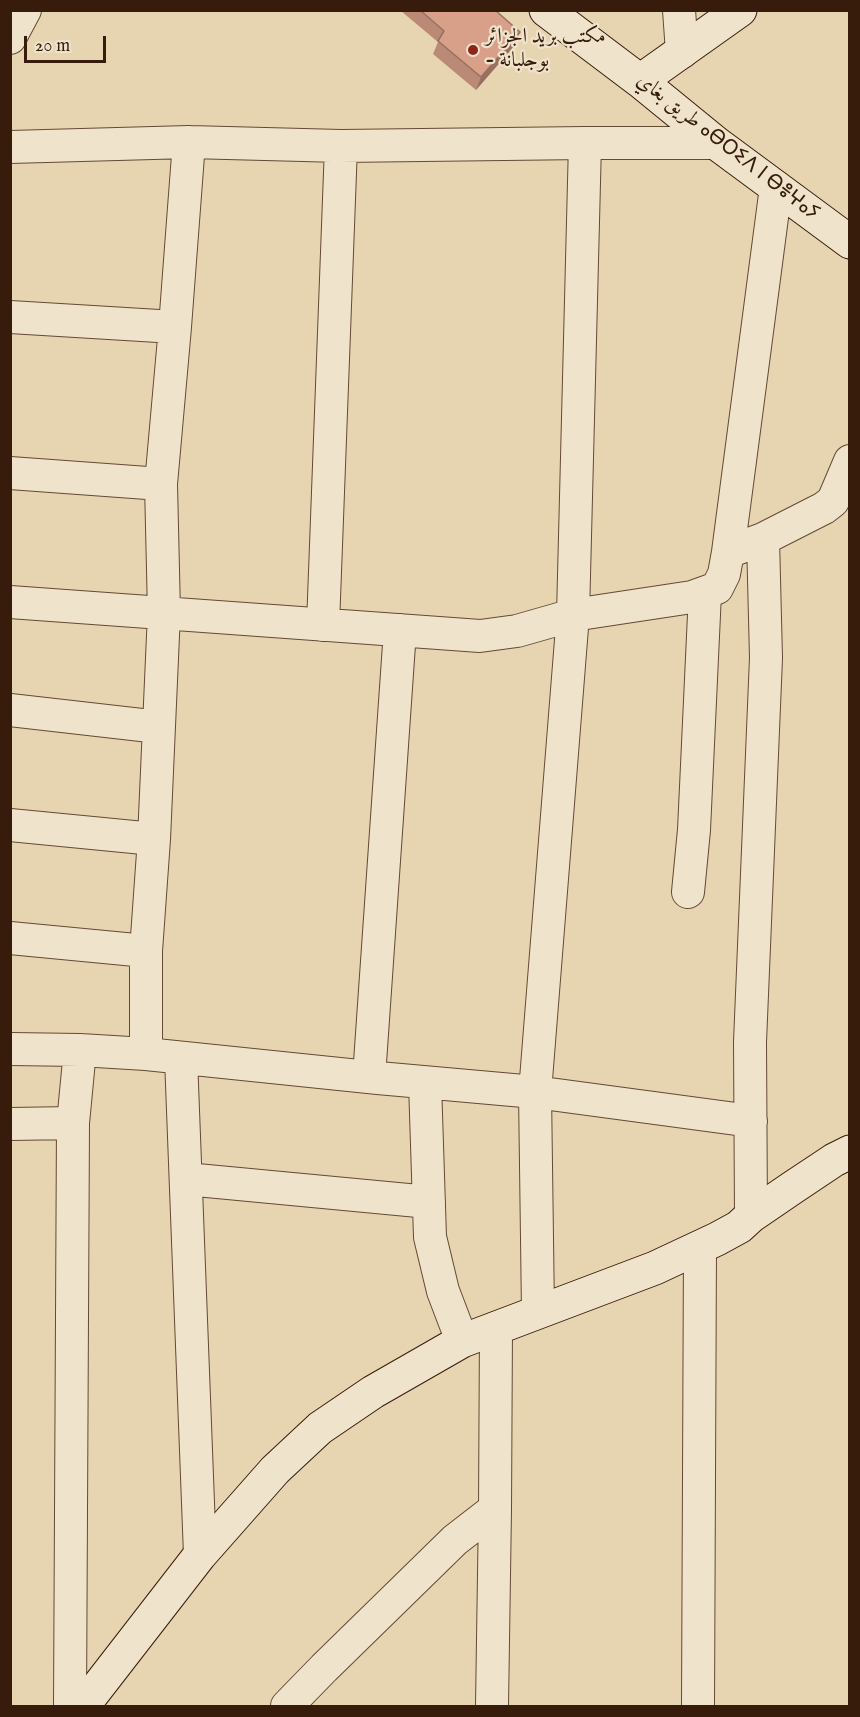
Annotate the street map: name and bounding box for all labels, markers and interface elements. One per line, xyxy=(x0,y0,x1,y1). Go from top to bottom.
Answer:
scale bar xyxy=(27,24,110,62)
place label: مكتب بريد الجزائر - بوجلبانة xyxy=(485,25,606,75)
text: 20 m xyxy=(35,35,70,58)
marker: مكتب بريد الجزائر - بوجلبانة xyxy=(466,43,480,57)
street label: طريق بغاي ⴰⴱⵔⵉⴷ ⵏ ⴱⴻⵖⴰⵢ xyxy=(631,69,823,227)

